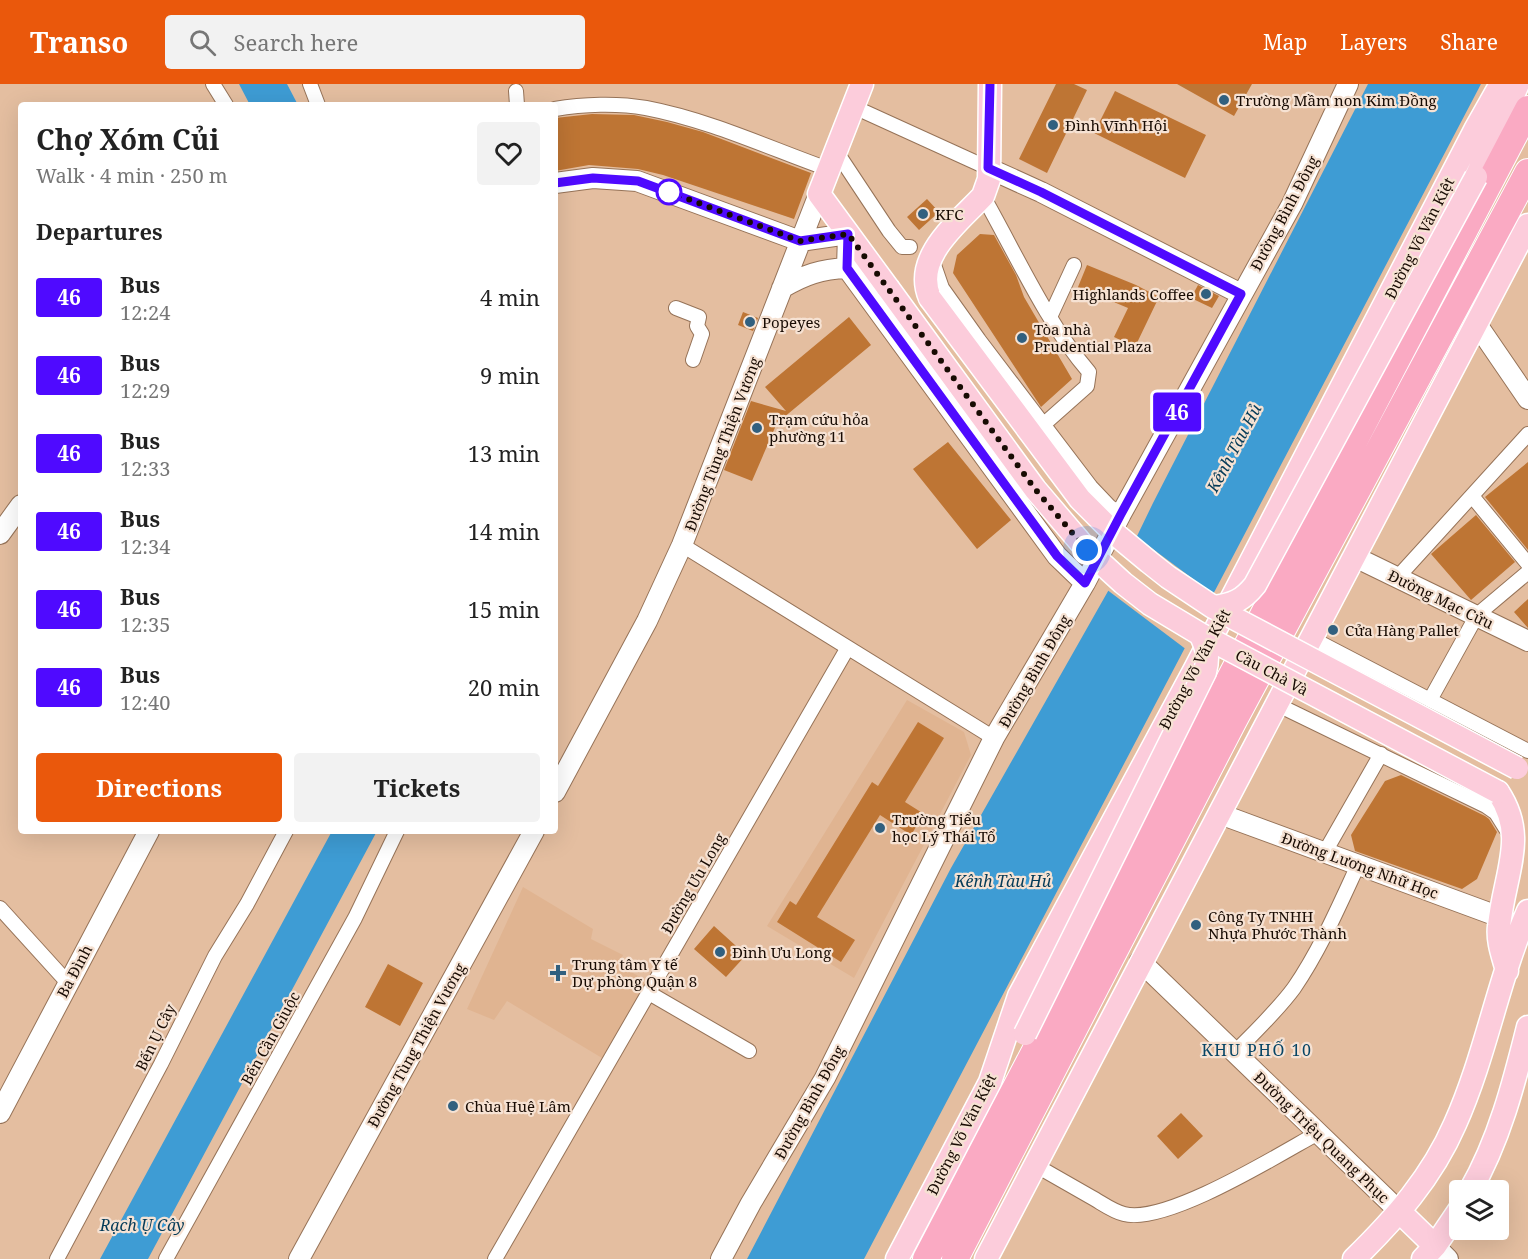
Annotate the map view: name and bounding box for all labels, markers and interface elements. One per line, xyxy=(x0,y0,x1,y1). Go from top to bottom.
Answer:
search box xyxy=(165,15,585,69)
text: Transo xyxy=(30,23,129,61)
icon: search xyxy=(186,26,219,59)
text: Search here xyxy=(234,27,358,57)
text: Map xyxy=(1263,28,1307,56)
text: Layers xyxy=(1340,28,1407,56)
text: Share xyxy=(1440,28,1498,56)
place label: Trường Mầm non Kim Đồng xyxy=(1236,90,1437,110)
marker: Trường Mầm non Kim Đồng xyxy=(1217,93,1231,107)
place label: Đình Vĩnh Hội xyxy=(1065,115,1167,135)
marker: Đình Vĩnh Hội xyxy=(1046,118,1060,132)
text: Chợ Xóm Củi xyxy=(36,120,219,158)
button: heart xyxy=(477,122,540,185)
street label: Đường Bình Đông xyxy=(1245,152,1323,274)
text: Walk · 4 min · 250 m xyxy=(36,162,228,189)
street label: Đường Võ Văn Kiệt xyxy=(1380,174,1458,302)
unlabelled marker xyxy=(656,179,682,205)
place label: KFC xyxy=(935,204,964,224)
marker: KFC xyxy=(916,207,930,221)
text: Departures xyxy=(36,216,163,246)
text: Bus xyxy=(120,269,160,299)
text: 4 min xyxy=(480,282,540,312)
text: 46 xyxy=(57,283,81,311)
place label: Highlands Coffee xyxy=(1073,284,1194,304)
marker: Highlands Coffee xyxy=(1199,287,1213,301)
text: 12:24 xyxy=(120,299,170,326)
place label: Popeyes xyxy=(762,312,820,332)
marker: Popeyes xyxy=(743,315,757,329)
place label: Tòa nhà Prudential Plaza xyxy=(1034,319,1152,356)
marker: Tòa nhà Prudential Plaza xyxy=(1015,331,1029,345)
text: Bus xyxy=(120,347,160,377)
street label: Đường Tùng Thiện Vương xyxy=(680,354,764,534)
text: 9 min xyxy=(480,360,540,390)
text: 46 xyxy=(57,361,81,389)
text: 12:29 xyxy=(120,377,170,404)
line badge: 46 xyxy=(1150,392,1204,432)
text: 46 xyxy=(1165,398,1189,426)
water label: Kênh Tàu Hủ xyxy=(1201,400,1267,497)
place label: Trạm cứu hỏa phường 11 xyxy=(769,409,869,446)
marker: Trạm cứu hỏa phường 11 xyxy=(750,421,764,435)
text: Bus xyxy=(120,425,160,455)
text: 13 min xyxy=(468,438,540,468)
text: 46 xyxy=(57,439,81,467)
text: 12:33 xyxy=(120,455,170,482)
text: Bus xyxy=(120,503,160,533)
text: 14 min xyxy=(468,516,540,546)
text: 46 xyxy=(57,517,81,545)
text: 12:34 xyxy=(120,533,170,560)
your location xyxy=(1072,535,1102,565)
street label: Đường Mạc Cửu xyxy=(1385,565,1497,633)
text: Bus xyxy=(120,581,160,611)
text: 15 min xyxy=(468,594,540,624)
text: 46 xyxy=(57,595,81,623)
street label: Đường Võ Văn Kiệt xyxy=(1154,605,1234,733)
text: 12:35 xyxy=(120,611,170,638)
street label: Đường Bình Đông xyxy=(994,611,1074,731)
place label: Cửa Hàng Pallet xyxy=(1345,620,1459,640)
marker: Cửa Hàng Pallet xyxy=(1326,623,1340,637)
street label: Cầu Chà Và xyxy=(1232,644,1312,700)
text: Bus xyxy=(120,659,160,689)
text: 20 min xyxy=(468,672,540,702)
text: 46 xyxy=(57,673,81,701)
text: 12:40 xyxy=(120,689,170,716)
button: Directions xyxy=(36,753,282,822)
button: Tickets xyxy=(294,753,540,822)
place label: Trường Tiểu học Lý Thái Tổ xyxy=(892,809,996,846)
marker: Trường Tiểu học Lý Thái Tổ xyxy=(873,821,887,835)
street label: Đường Lương Nhữ Học xyxy=(1279,827,1441,903)
street label: Đường Ưu Long xyxy=(656,829,730,937)
water label: Kênh Tàu Hủ xyxy=(954,870,1052,892)
place label: Công Ty TNHH Nhựa Phước Thành xyxy=(1208,906,1347,943)
marker: Công Ty TNHH Nhựa Phước Thành xyxy=(1189,918,1203,932)
street label: Ba Đình xyxy=(52,941,96,1001)
place label: Đình Ưu Long xyxy=(732,942,831,962)
marker: Đình Ưu Long xyxy=(713,945,727,959)
place label: Trung tâm Y tế Dự phòng Quận 8 xyxy=(572,954,697,991)
street label: Đường Tùng Thiện Vương xyxy=(362,959,470,1131)
marker: Trung tâm Y tế Dự phòng Quận 8 xyxy=(549,964,567,982)
street label: Bến Cần Giuộc xyxy=(236,988,304,1088)
street label: Bến Ụ Cây xyxy=(130,1000,180,1074)
district label: KHU PHỐ 10 xyxy=(1202,1039,1312,1061)
street label: Đường Bình Đông xyxy=(769,1042,849,1162)
street label: Đường Triệu Quang Phục xyxy=(1250,1067,1394,1207)
street label: Đường Võ Văn Kiệt xyxy=(922,1070,1000,1198)
place label: Chùa Huệ Lâm xyxy=(465,1096,571,1116)
marker: Chùa Huệ Lâm xyxy=(446,1099,460,1113)
map controls xyxy=(1449,1180,1509,1240)
button: layers xyxy=(1449,1180,1509,1240)
water label: Rạch Ụ Cây xyxy=(99,1214,184,1236)

